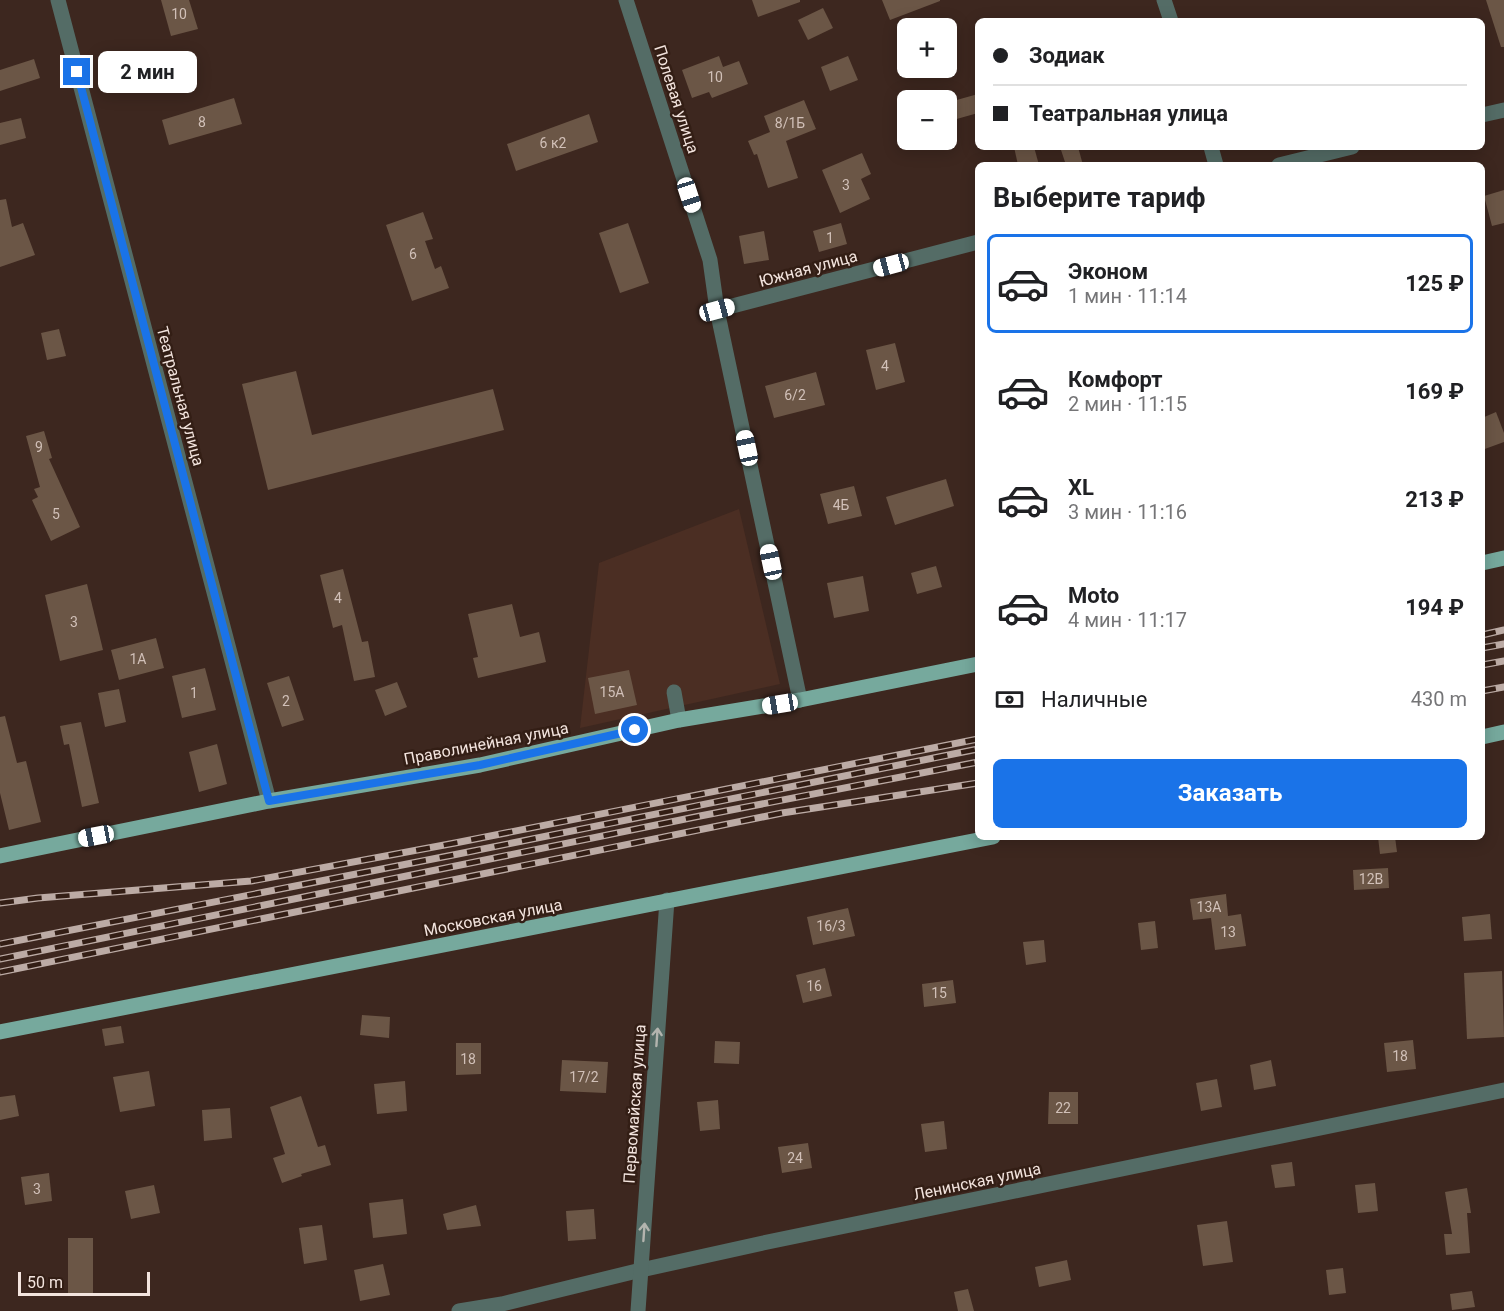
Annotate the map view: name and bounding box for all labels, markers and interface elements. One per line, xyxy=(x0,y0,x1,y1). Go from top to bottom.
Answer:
house number: 10 xyxy=(171,6,187,22)
map controls xyxy=(897,18,957,150)
button: + xyxy=(897,18,957,78)
street label: Полевая улица xyxy=(650,43,703,156)
text: Зодиак xyxy=(1029,43,1105,68)
callout: 2 мин xyxy=(98,51,197,93)
route end xyxy=(63,58,90,85)
text: 2 мин xyxy=(120,60,175,84)
house number: 10 xyxy=(707,69,723,85)
button: − xyxy=(897,90,957,150)
text: Театральная улица xyxy=(1029,101,1228,126)
house number: 8 xyxy=(198,114,206,130)
house number: 8/1Б xyxy=(775,115,805,131)
house number: 6 к2 xyxy=(540,135,567,151)
car xyxy=(675,175,703,215)
house number: 3 xyxy=(842,177,850,193)
text: Выберите тариф xyxy=(993,182,1205,214)
house number: 1 xyxy=(826,230,834,246)
house number: 6 xyxy=(409,246,417,262)
street label: Южная улица xyxy=(757,246,859,291)
car xyxy=(871,252,911,278)
icon: car xyxy=(996,257,1050,311)
text: Эконом xyxy=(1068,259,1148,284)
text: 125 ₽ xyxy=(1405,271,1464,296)
text: 1 мин · 11:14 xyxy=(1068,284,1187,308)
car xyxy=(697,297,737,323)
street label: Театральная улица xyxy=(153,324,208,468)
house number: 4 xyxy=(881,358,889,374)
icon: car xyxy=(996,365,1050,419)
text: Комфорт xyxy=(1068,367,1163,392)
text: 169 ₽ xyxy=(1405,379,1464,404)
house number: 6/2 xyxy=(784,387,806,403)
text: 2 мин · 11:15 xyxy=(1068,392,1187,416)
car xyxy=(734,429,760,467)
house number: 9 xyxy=(35,439,43,455)
icon: car xyxy=(996,473,1050,527)
text: XL xyxy=(1068,475,1094,500)
text: 213 ₽ xyxy=(1405,487,1464,512)
house number: 4Б xyxy=(833,497,850,513)
text: 3 мин · 11:16 xyxy=(1068,500,1187,524)
house number: 5 xyxy=(52,506,60,522)
car xyxy=(758,543,784,581)
icon: car xyxy=(996,581,1050,635)
text: Moto xyxy=(1068,583,1119,608)
house number: 4 xyxy=(334,590,342,606)
text: 194 ₽ xyxy=(1405,595,1464,620)
text: 4 мин · 11:17 xyxy=(1068,608,1187,632)
house number: 3 xyxy=(70,614,78,630)
house number: 1А xyxy=(129,651,147,667)
icon: cash xyxy=(993,683,1026,716)
house number: 15А xyxy=(600,684,624,700)
house number: 1 xyxy=(190,685,198,701)
text: Наличные xyxy=(1041,687,1147,712)
text: 430 m xyxy=(1411,687,1467,711)
car xyxy=(761,692,799,716)
house number: 2 xyxy=(282,693,290,709)
route start xyxy=(621,716,648,743)
street label: Праволинейная улица xyxy=(402,718,570,769)
button: Заказать xyxy=(993,759,1467,828)
car xyxy=(77,824,115,848)
house number: 12В xyxy=(1359,871,1383,887)
street label: Московская улица xyxy=(422,895,564,940)
house number: 13А xyxy=(1197,899,1221,915)
house number: 16/3 xyxy=(816,918,846,934)
house number: 13 xyxy=(1220,924,1236,940)
house number: 16 xyxy=(806,978,822,994)
house number: 15 xyxy=(931,985,947,1001)
street label: Первомайская улица xyxy=(619,1024,650,1184)
one-way arrow xyxy=(652,1028,663,1048)
house number: 18 xyxy=(1392,1048,1408,1064)
house number: 18 xyxy=(460,1051,476,1067)
house number: 17/2 xyxy=(569,1069,599,1085)
house number: 22 xyxy=(1055,1100,1071,1116)
house number: 24 xyxy=(787,1150,803,1166)
street label: Ленинская улица xyxy=(912,1159,1043,1204)
house number: 3 xyxy=(33,1181,41,1197)
one-way arrow xyxy=(638,1222,649,1242)
scale bar xyxy=(18,1269,150,1296)
text: 50 m xyxy=(27,1273,63,1292)

